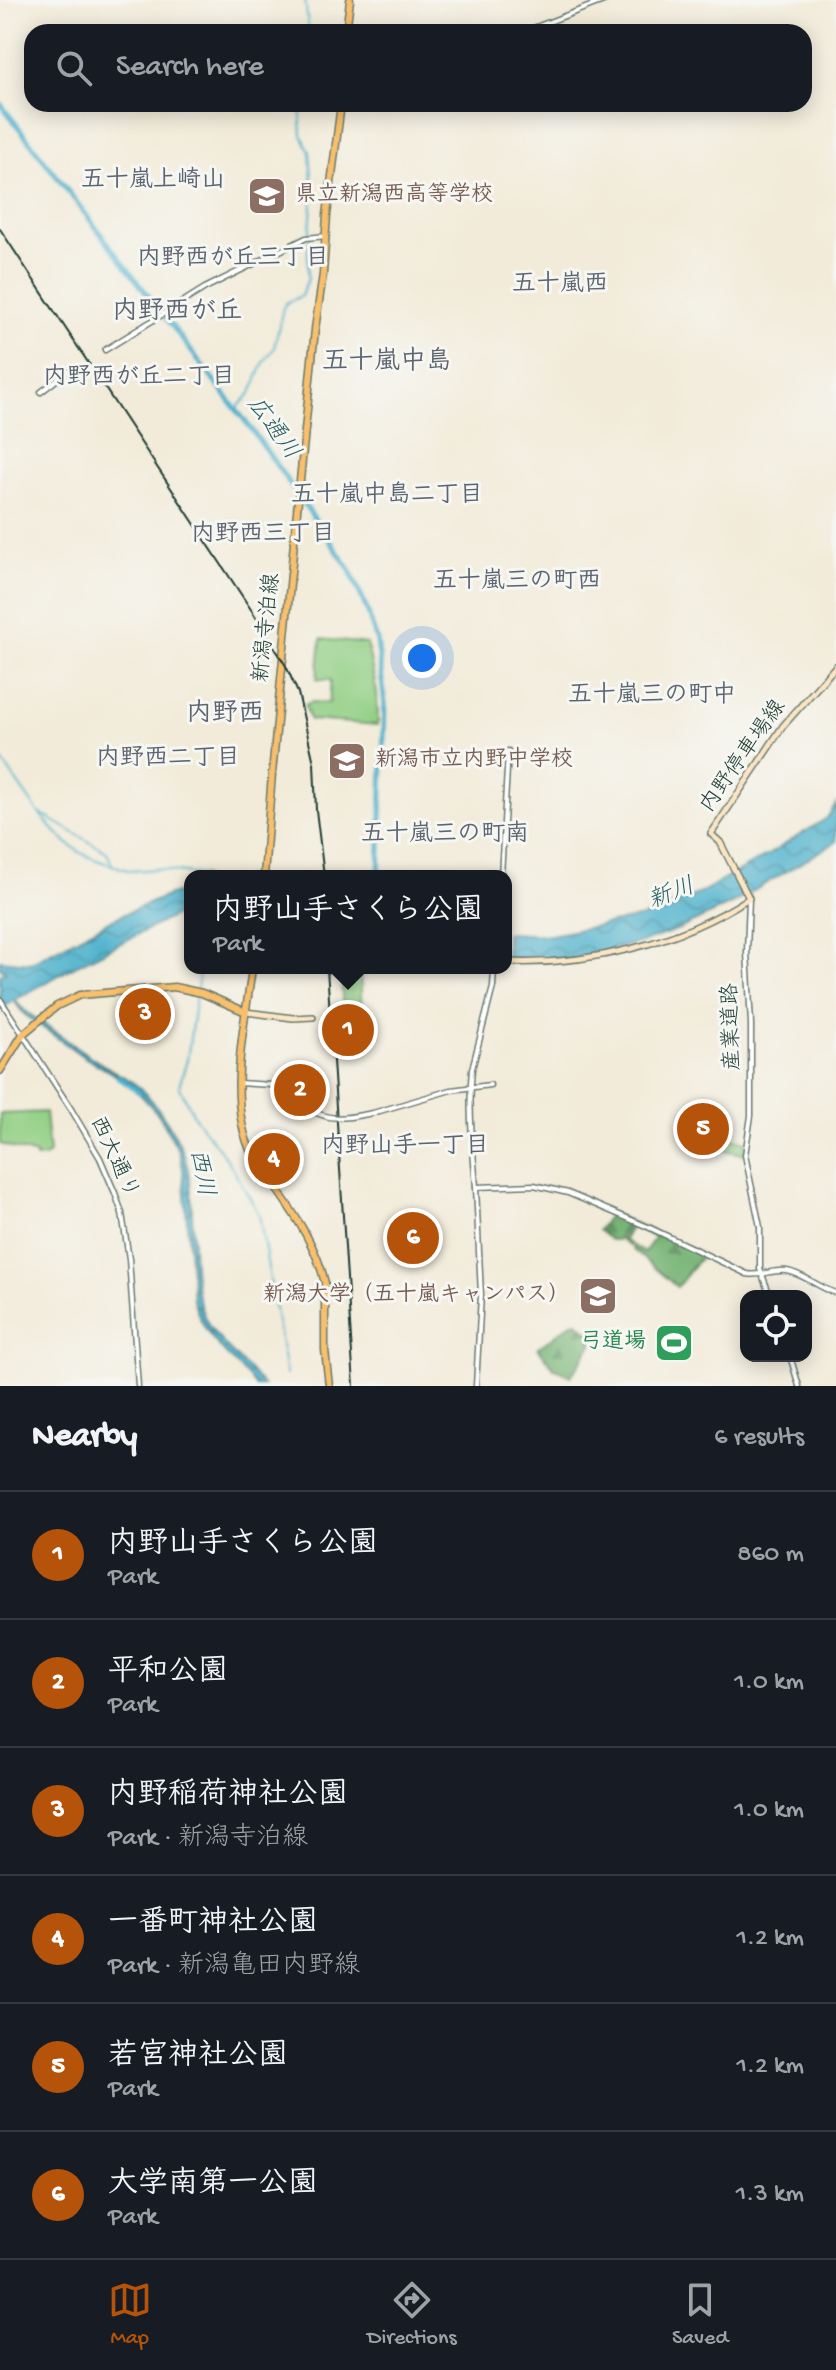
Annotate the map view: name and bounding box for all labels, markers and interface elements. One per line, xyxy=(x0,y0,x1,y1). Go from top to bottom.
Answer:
search box xyxy=(24,24,812,112)
icon: search xyxy=(52,46,96,90)
text: Search here xyxy=(116,51,264,86)
district label: 五十嵐上崎山 xyxy=(81,166,225,196)
school or university icon: 県立新潟西高等学校 xyxy=(246,175,288,217)
place label: 県立新潟西高等学校 xyxy=(295,182,493,209)
district label: 内野西が丘三丁目 xyxy=(137,244,329,274)
district label: 五十嵐西 xyxy=(512,270,608,300)
district label: 内野西が丘 xyxy=(112,296,242,329)
district label: 五十嵐中島 xyxy=(322,346,452,379)
district label: 内野西が丘二丁目 xyxy=(43,363,235,393)
water label: 広通川 xyxy=(239,391,306,467)
district label: 五十嵐中島二丁目 xyxy=(291,481,483,511)
district label: 内野西三丁目 xyxy=(191,520,335,550)
district label: 五十嵐三の町西 xyxy=(433,567,601,597)
street label: 新潟寺泊線 xyxy=(248,572,287,684)
your location xyxy=(402,638,442,678)
district label: 五十嵐三の町中 xyxy=(568,681,736,711)
street label: 内野停車場線 xyxy=(694,694,793,819)
district label: 内野西 xyxy=(186,698,264,731)
school or university icon: 新潟市立内野中学校 xyxy=(326,740,368,782)
district label: 内野西二丁目 xyxy=(96,744,240,774)
place label: 新潟市立内野中学校 xyxy=(375,746,573,774)
district label: 五十嵐三の町南 xyxy=(361,820,529,850)
popup xyxy=(184,870,512,974)
water label: 新川 xyxy=(644,873,700,917)
text: 内野山手さくら公園 xyxy=(213,895,483,930)
text: Park xyxy=(213,930,263,961)
street label: 産業道路 xyxy=(717,983,748,1071)
pin: 3 xyxy=(119,984,171,1044)
pin: 1 xyxy=(322,1000,374,1060)
pin: 2 xyxy=(274,1060,326,1120)
pin: 5 xyxy=(677,1099,729,1159)
street label: 西大通り xyxy=(83,1112,144,1203)
pin: 4 xyxy=(248,1129,300,1189)
district label: 内野山手一丁目 xyxy=(321,1132,489,1162)
water label: 西川 xyxy=(181,1147,219,1199)
pin: 6 xyxy=(387,1208,439,1268)
school or university icon: 新潟大学（五十嵐キャンパス） xyxy=(577,1275,619,1317)
place label: 新潟大学（五十嵐キャンパス） xyxy=(263,1282,570,1309)
map controls xyxy=(740,1290,812,1362)
button: locate xyxy=(740,1290,812,1362)
sports icon: 弓道場 xyxy=(653,1322,695,1364)
place label: 弓道場 xyxy=(580,1329,646,1356)
text: Nearby xyxy=(32,1418,137,1458)
text: 6 results xyxy=(714,1423,804,1454)
text: 内野山手さくら公園 xyxy=(108,1528,378,1563)
text: 1 xyxy=(53,1540,63,1571)
text: 860 m xyxy=(737,1540,804,1571)
text: Park xyxy=(108,1563,158,1594)
text: 平和公園 xyxy=(108,1656,228,1691)
text: 2 xyxy=(52,1668,64,1699)
text: 1.0 km xyxy=(734,1668,804,1699)
text: Park xyxy=(108,1691,158,1722)
text: 内野稲荷神社公園 xyxy=(108,1779,348,1814)
text: 3 xyxy=(51,1796,65,1827)
text: 1.0 km xyxy=(734,1796,804,1827)
text: Park · 新潟寺泊線 xyxy=(108,1824,308,1855)
text: 一番町神社公園 xyxy=(108,1907,318,1942)
text: 4 xyxy=(52,1924,64,1955)
text: 1.2 km xyxy=(736,1924,804,1955)
text: Park · 新潟亀田内野線 xyxy=(108,1952,360,1983)
text: 若宮神社公園 xyxy=(108,2040,288,2075)
text: 5 xyxy=(51,2052,65,2083)
text: 1.2 km xyxy=(736,2052,804,2083)
text: Park xyxy=(108,2075,158,2106)
text: 大学南第一公園 xyxy=(108,2168,318,2203)
text: 6 xyxy=(51,2180,65,2211)
text: 1.3 km xyxy=(736,2180,804,2211)
text: Park xyxy=(108,2203,158,2234)
tab: Map xyxy=(108,2278,152,2352)
tab: Directions xyxy=(367,2278,457,2352)
tab: Saved xyxy=(672,2278,728,2352)

